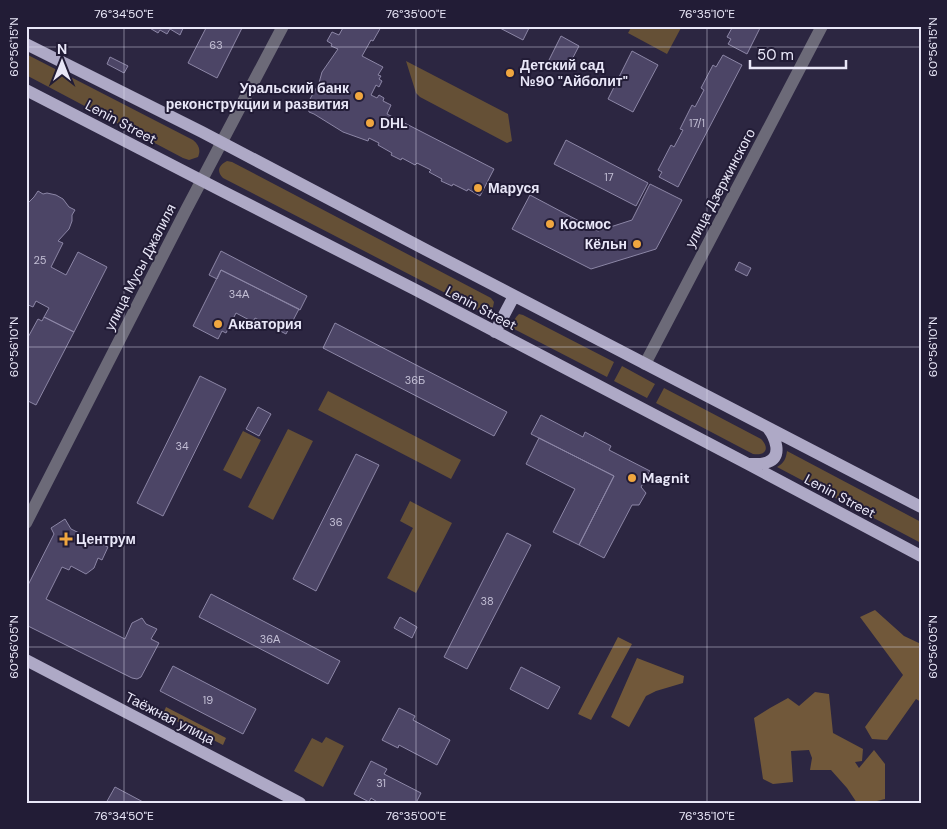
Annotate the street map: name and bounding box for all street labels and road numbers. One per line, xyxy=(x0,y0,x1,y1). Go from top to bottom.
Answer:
street label: Lenin Street xyxy=(82,96,160,148)
street label: улица Дзержинского xyxy=(681,125,759,251)
street label: улица Мусы Джалиля xyxy=(100,201,180,333)
street label: Lenin Street xyxy=(442,282,520,334)
street label: Lenin Street xyxy=(801,470,879,522)
street label: Таёжная улица xyxy=(122,688,218,748)

